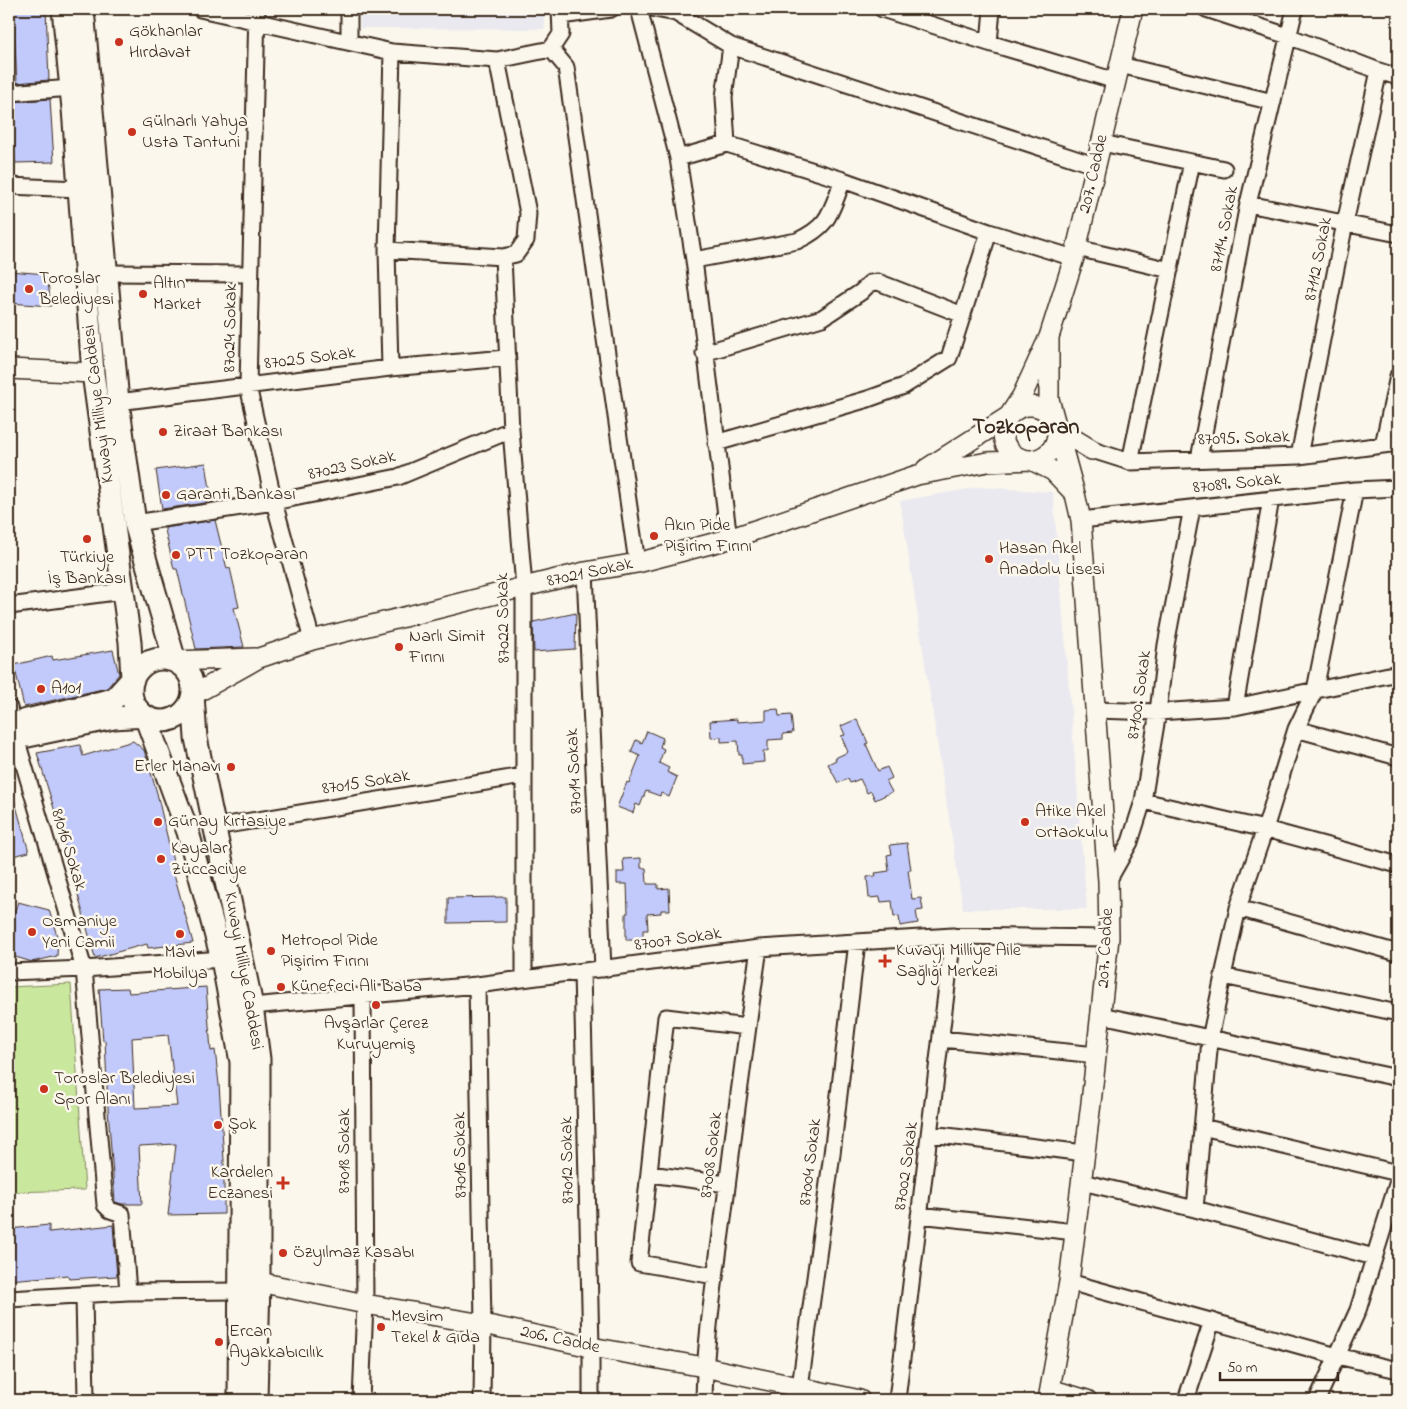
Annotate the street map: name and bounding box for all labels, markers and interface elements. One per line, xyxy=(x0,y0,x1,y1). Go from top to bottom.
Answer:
place label: Gökhanlar Hırdavat xyxy=(129,19,203,66)
marker: Gökhanlar Hırdavat xyxy=(113,36,125,48)
place label: Gülnarlı Yahya Usta Tantuni xyxy=(142,109,248,156)
marker: Gülnarlı Yahya Usta Tantuni xyxy=(126,126,138,138)
street label: 207. Cadde xyxy=(1072,131,1116,216)
street label: 87114. Sokak xyxy=(1204,184,1246,274)
street label: 87112 Sokak xyxy=(1298,215,1340,303)
place label: Toroslar Belediyesi xyxy=(38,266,114,313)
place label: Altın Market xyxy=(153,271,201,318)
marker: Toroslar Belediyesi xyxy=(23,283,35,295)
street label: 87024 Sokak xyxy=(217,283,245,373)
marker: Altın Market xyxy=(137,288,149,300)
street label: Kuvayi Milliye Caddesi xyxy=(76,323,122,485)
street label: 87025 Sokak xyxy=(263,341,357,377)
district label: Tozkoparan xyxy=(973,412,1080,444)
place label: Ziraat Bankası xyxy=(173,419,283,445)
street label: 87095. Sokak xyxy=(1198,424,1290,454)
marker: Ziraat Bankası xyxy=(157,426,169,438)
street label: 87023 Sokak xyxy=(306,444,398,488)
street label: 87089. Sokak xyxy=(1192,466,1282,502)
place label: Garanti Bankası xyxy=(176,482,296,508)
marker: Garanti Bankası xyxy=(160,489,172,501)
place label: Akın Pide Pişirim Fırını xyxy=(664,513,752,560)
marker: Akın Pide Pişirim Fırını xyxy=(648,530,660,542)
marker: Türkiye İş Bankası xyxy=(81,533,93,545)
place label: Hasan Akel Anadolu Lisesi xyxy=(999,536,1105,583)
place label: PTT Tozkoparan xyxy=(186,542,308,568)
place label: Türkiye İş Bankası xyxy=(48,545,126,592)
marker: PTT Tozkoparan xyxy=(170,549,182,561)
street label: 87021 Sokak xyxy=(545,551,635,595)
marker: Hasan Akel Anadolu Lisesi xyxy=(983,553,995,565)
street label: 87022 Sokak xyxy=(490,573,518,663)
place label: Narlı Simit Fırını xyxy=(408,624,485,671)
marker: Narlı Simit Fırını xyxy=(393,641,405,653)
street label: 87100. Sokak xyxy=(1121,649,1159,741)
place label: A101 xyxy=(51,676,82,702)
marker: A101 xyxy=(35,683,47,695)
street label: 87014 Sokak xyxy=(560,728,590,814)
place label: Erler Manavı xyxy=(134,754,221,780)
marker: Erler Manavı xyxy=(225,761,237,773)
street label: 87015 Sokak xyxy=(320,763,412,803)
place label: Atike Akel Ortaokulu xyxy=(1035,799,1108,846)
street label: 81016 Sokak xyxy=(43,806,93,894)
place label: Günay Kırtasiye xyxy=(168,809,287,835)
marker: Günay Kırtasiye xyxy=(152,816,164,828)
marker: Atike Akel Ortaokulu xyxy=(1019,816,1031,828)
place label: Kayalar Züccaciye xyxy=(171,836,247,883)
marker: Kayalar Züccaciye xyxy=(155,853,167,865)
street label: Kuvayi Milliye Caddesi xyxy=(216,890,270,1052)
street label: 207. Cadde xyxy=(1091,906,1121,989)
place label: Osmaniye Yeni Camii xyxy=(42,909,118,956)
street label: 87007 Sokak xyxy=(633,921,723,959)
marker: Osmaniye Yeni Camii xyxy=(26,926,38,938)
marker: Mavi Mobilya xyxy=(174,928,186,940)
place label: Metropol Pide Pişirim Fırını xyxy=(281,928,379,975)
place label: Kuvayi Milliye Aile Sağlığı Merkezi xyxy=(896,938,1022,986)
place label: Mavi Mobilya xyxy=(152,940,208,987)
marker: Metropol Pide Pişirim Fırını xyxy=(265,945,277,957)
marker: Kuvayi Milliye Aile Sağlığı Merkezi xyxy=(878,954,892,968)
place label: Künefeci Ali Baba xyxy=(291,974,422,1000)
marker: Künefeci Ali Baba xyxy=(275,981,287,993)
marker: Avşarlar Çerez Kuruyemiş xyxy=(370,999,382,1011)
place label: Avşarlar Çerez Kuruyemiş xyxy=(324,1011,429,1058)
place label: Toroslar Belediyesi Spor Alanı xyxy=(54,1066,195,1113)
marker: Toroslar Belediyesi Spor Alanı xyxy=(38,1083,50,1095)
street label: 87018 Sokak xyxy=(332,1108,358,1193)
street label: 87008 Sokak xyxy=(694,1110,730,1200)
place label: Şok xyxy=(228,1112,256,1138)
street label: 87016 Sokak xyxy=(447,1112,475,1198)
street label: 87012 Sokak xyxy=(554,1116,582,1204)
street label: 87004 Sokak xyxy=(793,1117,829,1207)
marker: Şok xyxy=(212,1119,224,1131)
street label: 87002 Sokak xyxy=(888,1120,926,1212)
place label: Kardelen Eczanesi xyxy=(207,1160,273,1207)
marker: Kardelen Eczanesi xyxy=(277,1177,289,1189)
place label: Özyılmaz Kasabı xyxy=(293,1240,414,1266)
marker: Özyılmaz Kasabı xyxy=(277,1247,289,1259)
place label: Mevsim Tekel & Gıda xyxy=(391,1304,480,1351)
place label: Ercan Ayakkabıcılık xyxy=(229,1319,324,1366)
street label: 206. Cadde xyxy=(518,1319,603,1361)
marker: Mevsim Tekel & Gıda xyxy=(375,1321,387,1333)
marker: Ercan Ayakkabıcılık xyxy=(213,1336,225,1348)
scale bar xyxy=(1220,1349,1337,1381)
text: 50 m xyxy=(1227,1357,1258,1379)

